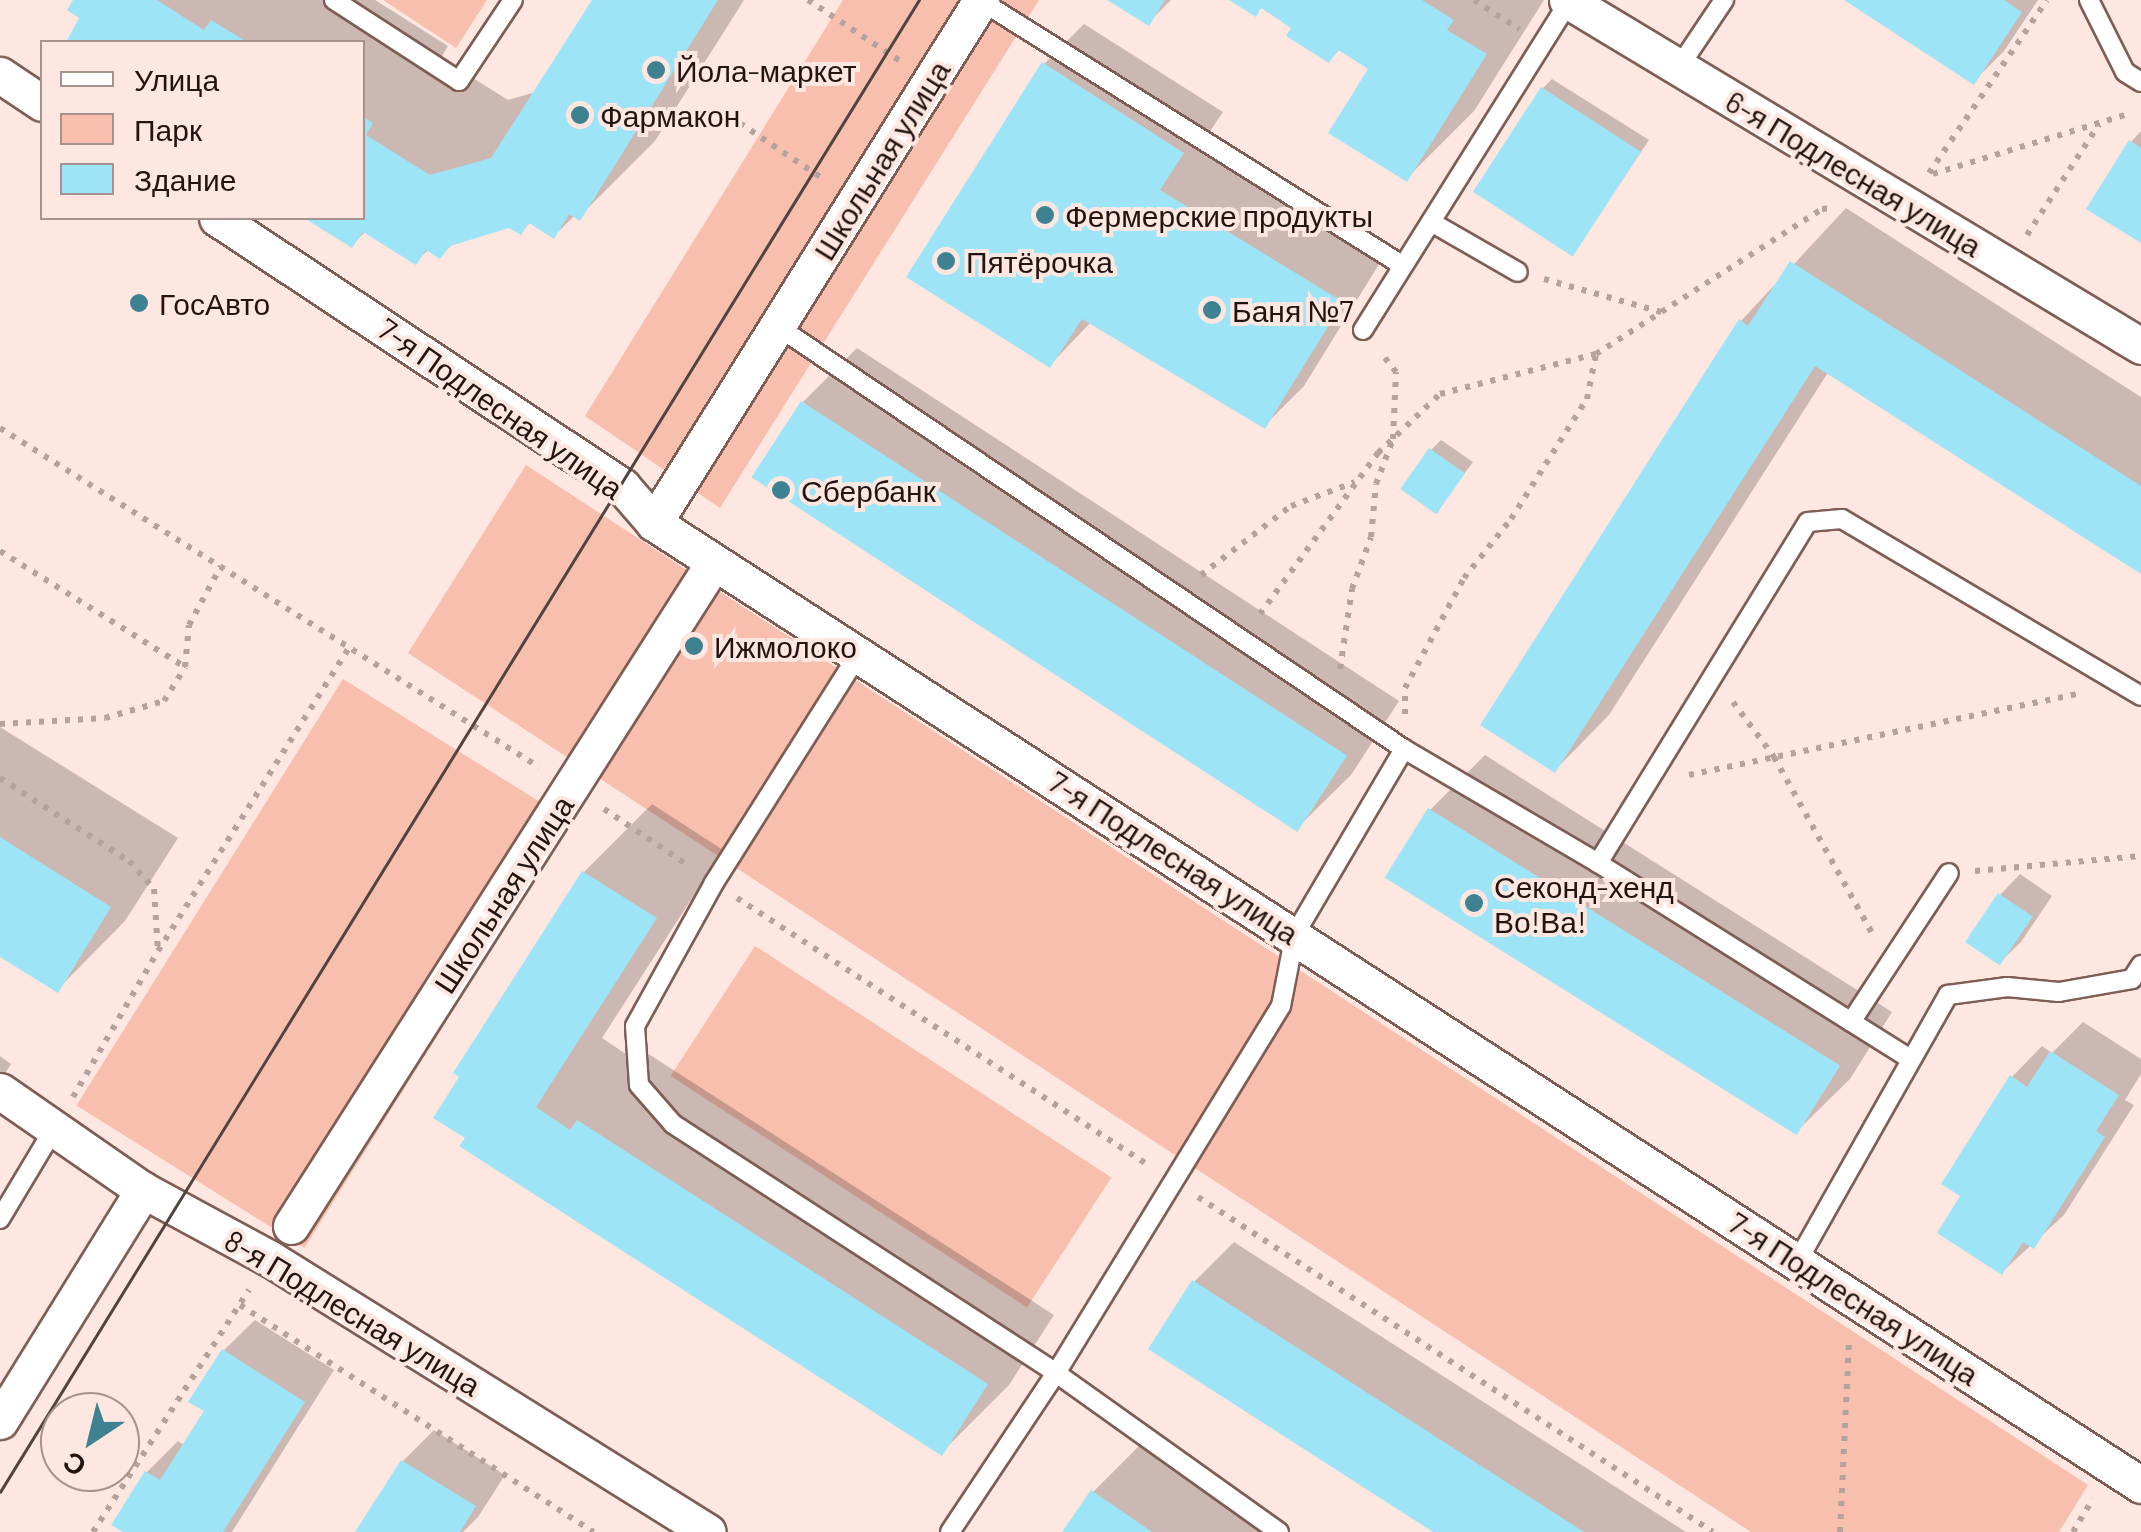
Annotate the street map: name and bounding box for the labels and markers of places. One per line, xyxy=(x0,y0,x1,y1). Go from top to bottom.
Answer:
place label: Йола-маркет xyxy=(676,52,856,88)
marker: Йола-маркет xyxy=(645,59,667,81)
place label: Фармакон xyxy=(600,97,740,133)
marker: Фармакон xyxy=(569,104,591,126)
place label: Фермерские продукты xyxy=(1065,197,1373,233)
marker: Фермерские продукты xyxy=(1034,204,1056,226)
place label: Пятёрочка xyxy=(966,243,1113,279)
marker: Пятёрочка xyxy=(935,250,957,272)
place label: ГосАвто xyxy=(159,285,270,321)
marker: ГосАвто xyxy=(128,292,150,314)
place label: Баня №7 xyxy=(1232,292,1354,328)
marker: Баня №7 xyxy=(1201,299,1223,321)
place label: Сбербанк xyxy=(801,472,936,508)
marker: Сбербанк xyxy=(770,479,792,501)
place label: Ижмолоко xyxy=(714,628,857,664)
marker: Ижмолоко xyxy=(683,635,705,657)
place label: Секонд-хенд Во!Ва! xyxy=(1494,868,1674,938)
marker: Секонд-хенд Во!Ва! xyxy=(1463,892,1485,914)

